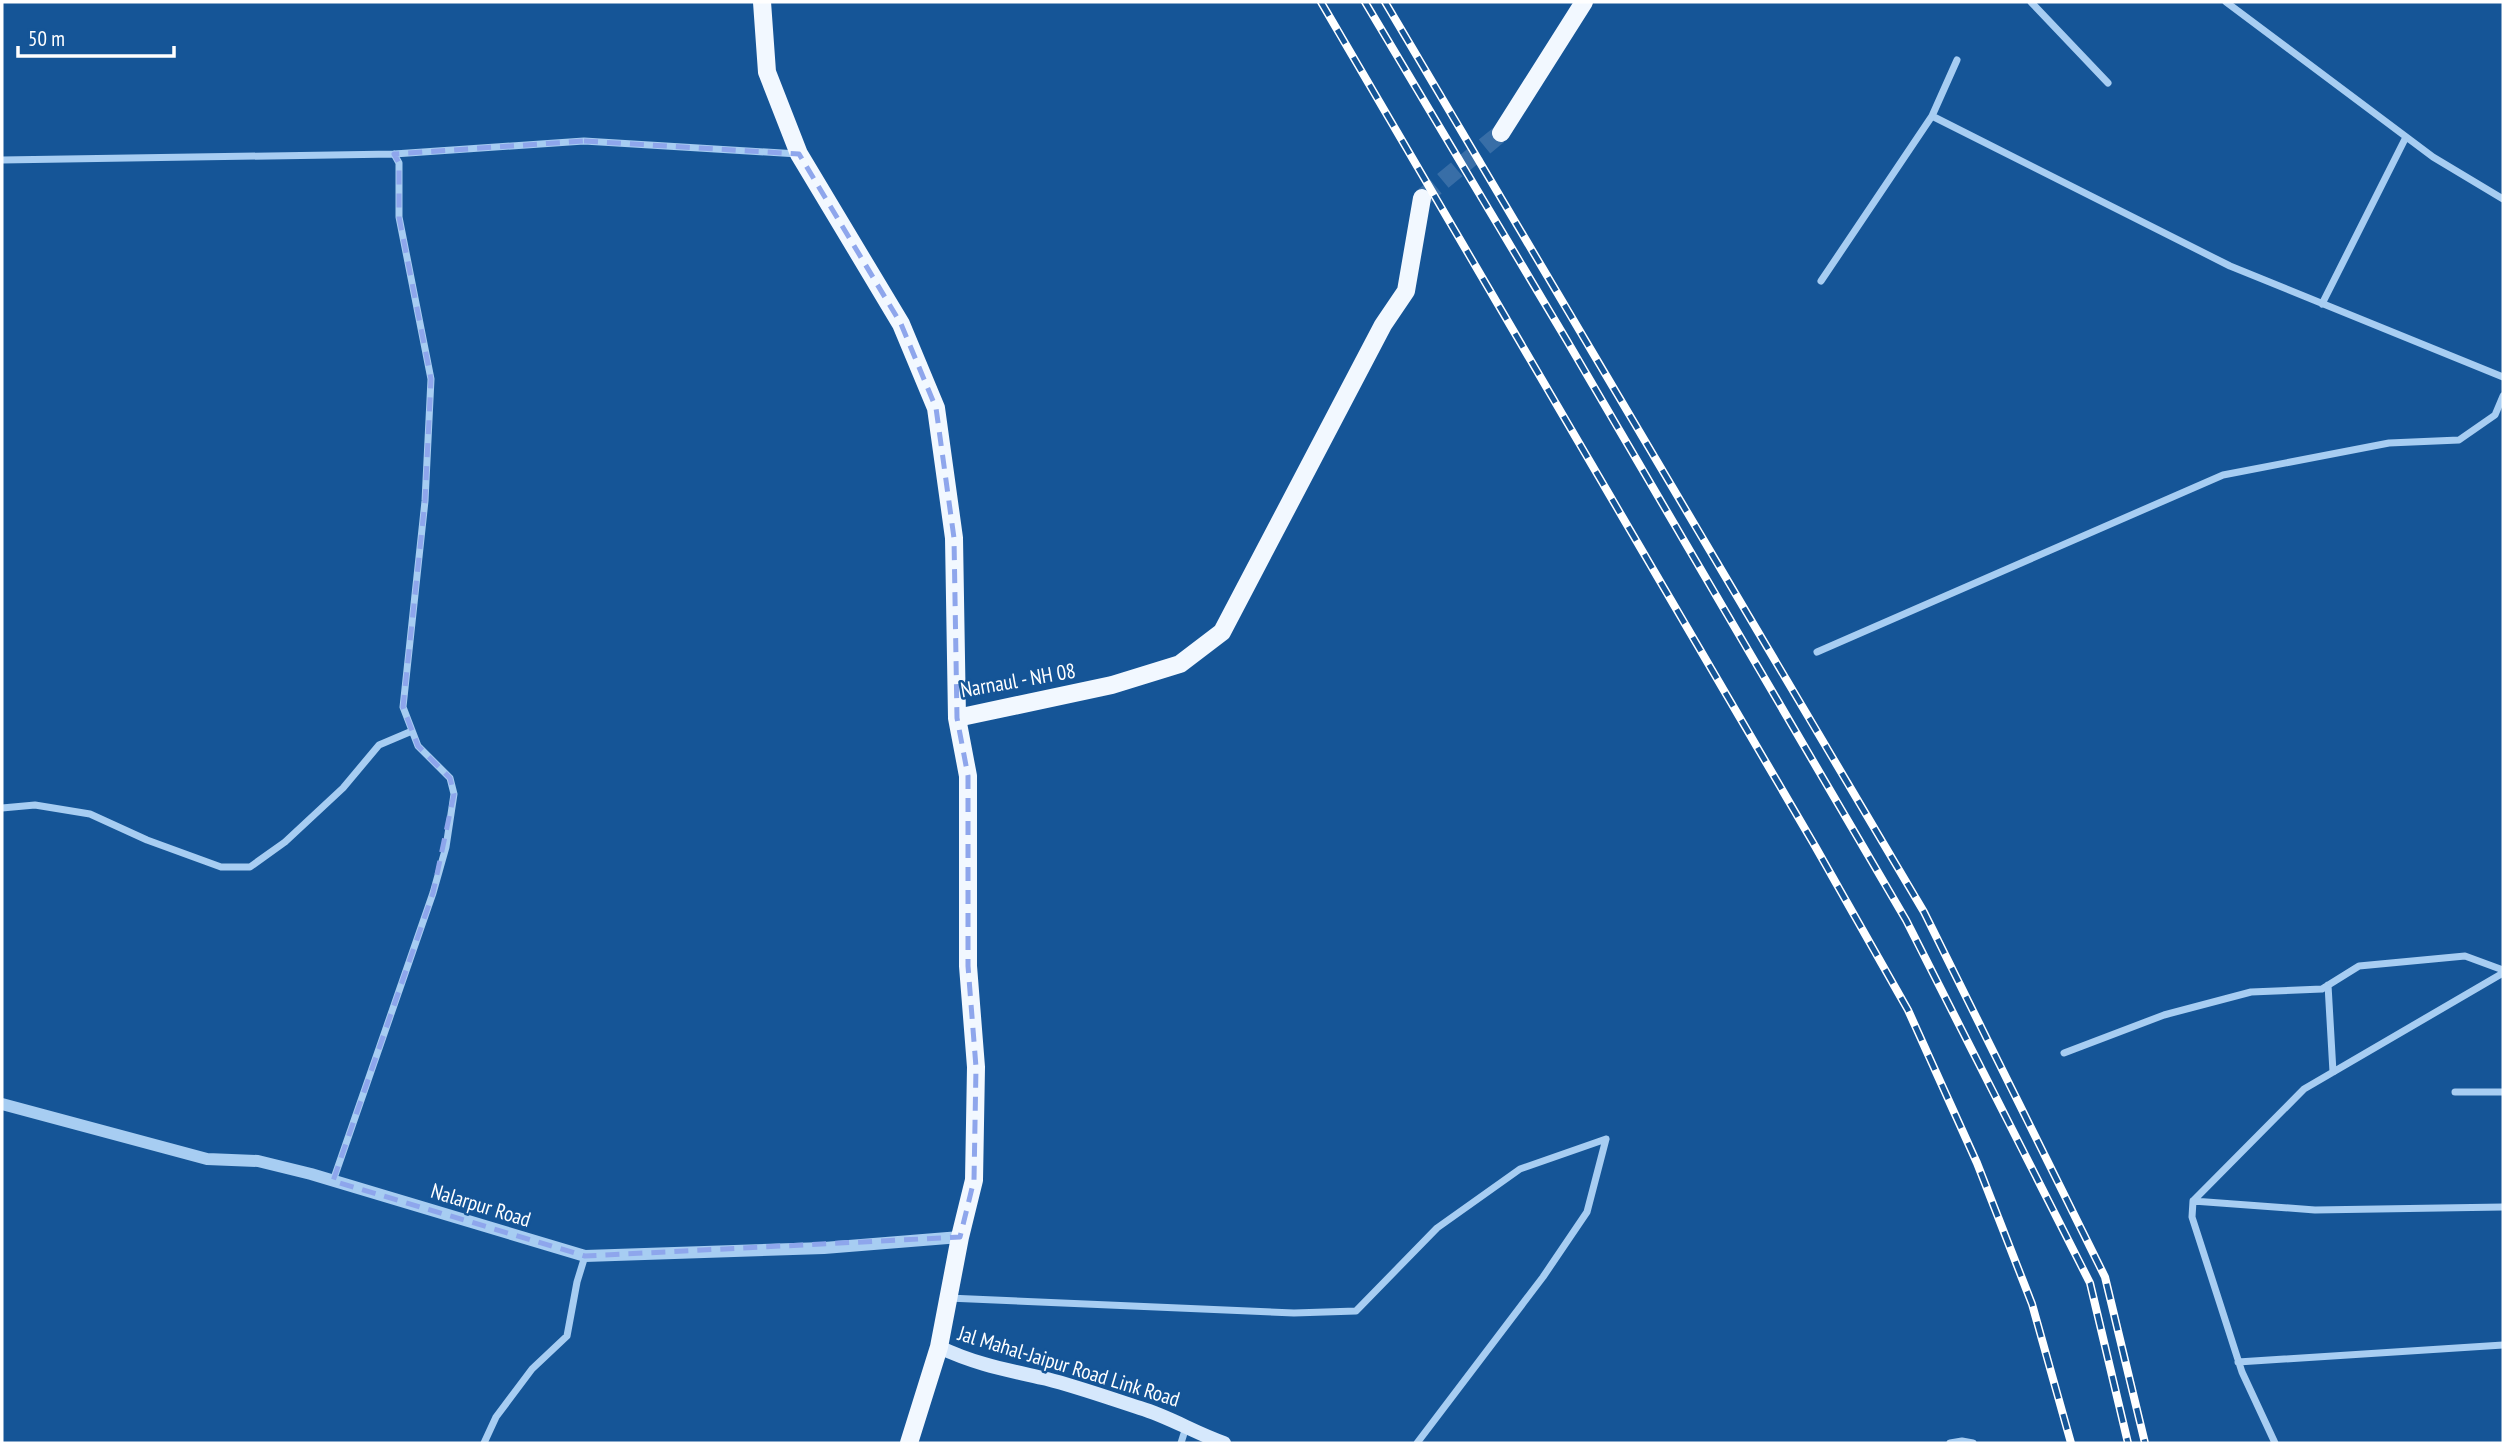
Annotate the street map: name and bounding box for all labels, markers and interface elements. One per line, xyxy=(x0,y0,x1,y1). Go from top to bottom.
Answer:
scale bar xyxy=(18,14,173,58)
text: 50 m xyxy=(28,25,65,52)
street label: Narnaul - NH 08 xyxy=(958,657,1078,703)
street label: Nalarpur Road xyxy=(428,1177,534,1233)
street label: Jal Mahal-Jaipur Road Link Road xyxy=(954,1319,1183,1413)

